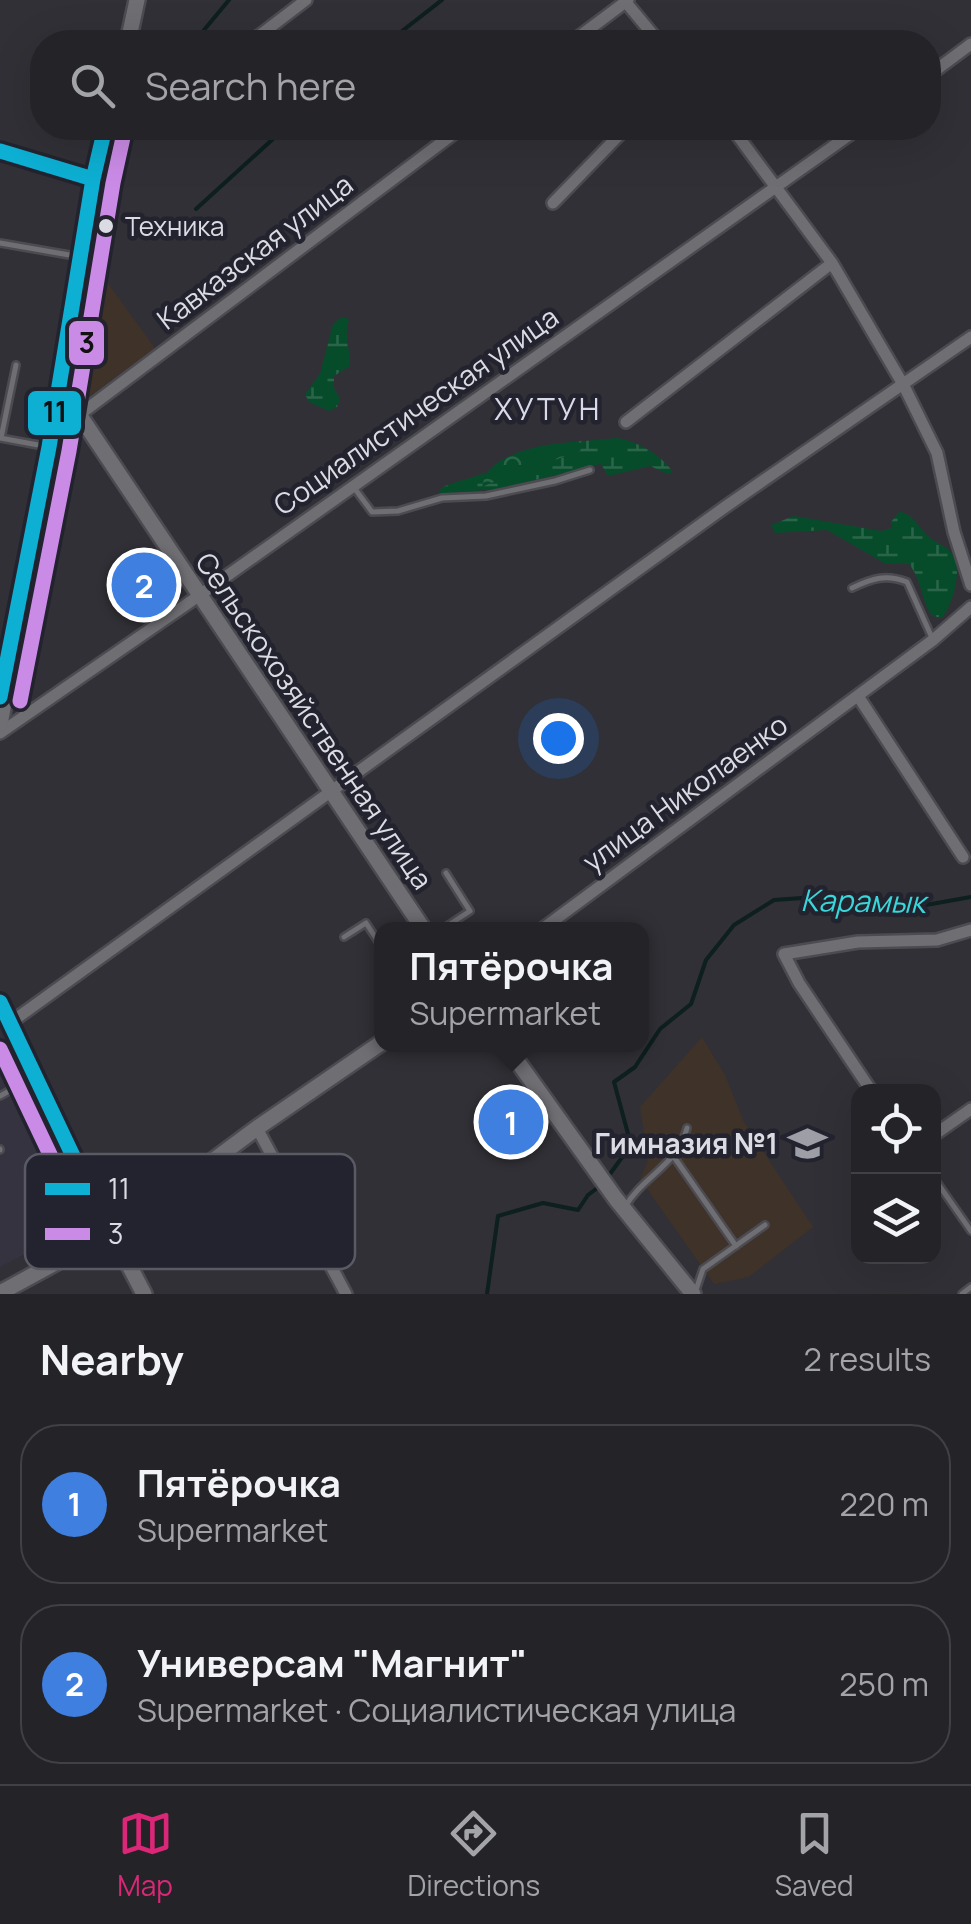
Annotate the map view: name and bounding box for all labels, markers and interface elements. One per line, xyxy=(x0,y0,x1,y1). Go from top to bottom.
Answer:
search box xyxy=(30,30,941,140)
icon: search xyxy=(65,58,120,113)
text: Search here xyxy=(145,59,356,111)
street label: Кавказская улица xyxy=(149,165,360,337)
place label: Техника xyxy=(125,208,225,244)
marker: Техника xyxy=(96,216,116,236)
street label: Социалистическая улица xyxy=(266,297,565,523)
line badge: 3 xyxy=(67,319,106,367)
text: 3 xyxy=(79,323,95,361)
district label: ХУТУН xyxy=(494,388,602,429)
line badge: 11 xyxy=(26,389,83,437)
text: 11 xyxy=(43,392,67,430)
street label: Сельскохозяйственная улица xyxy=(188,545,442,896)
pin: 2 xyxy=(112,548,176,622)
street label: улица Николаенко xyxy=(574,705,795,879)
your location xyxy=(533,713,584,764)
water label: Карамык xyxy=(800,879,930,922)
popup xyxy=(374,922,649,1052)
text: Пятёрочка xyxy=(410,939,613,991)
text: Supermarket xyxy=(410,991,601,1035)
pin: 1 xyxy=(478,1084,544,1160)
map controls xyxy=(851,1084,941,1264)
button: locate xyxy=(851,1084,941,1174)
school or university icon: Гимназия №1 xyxy=(787,1123,829,1165)
place label: Гимназия №1 xyxy=(594,1124,778,1162)
legend xyxy=(25,1154,355,1269)
text: 11 xyxy=(108,1169,130,1207)
button: layers xyxy=(851,1174,941,1264)
text: 3 xyxy=(108,1214,123,1252)
text: Nearby xyxy=(40,1330,184,1388)
text: 2 results xyxy=(804,1337,931,1381)
text: Пятёрочка xyxy=(137,1456,341,1508)
text: 1 xyxy=(67,1482,82,1526)
text: 220 m xyxy=(839,1482,929,1526)
text: Supermarket xyxy=(137,1508,328,1552)
text: Универсам "Магнит" xyxy=(137,1636,528,1688)
text: 2 xyxy=(65,1662,84,1706)
text: 250 m xyxy=(839,1662,929,1706)
text: Supermarket · Социалистическая улица xyxy=(137,1688,736,1732)
tab: Map xyxy=(117,1806,173,1904)
tab: Directions xyxy=(408,1806,540,1904)
tab: Saved xyxy=(775,1806,854,1904)

